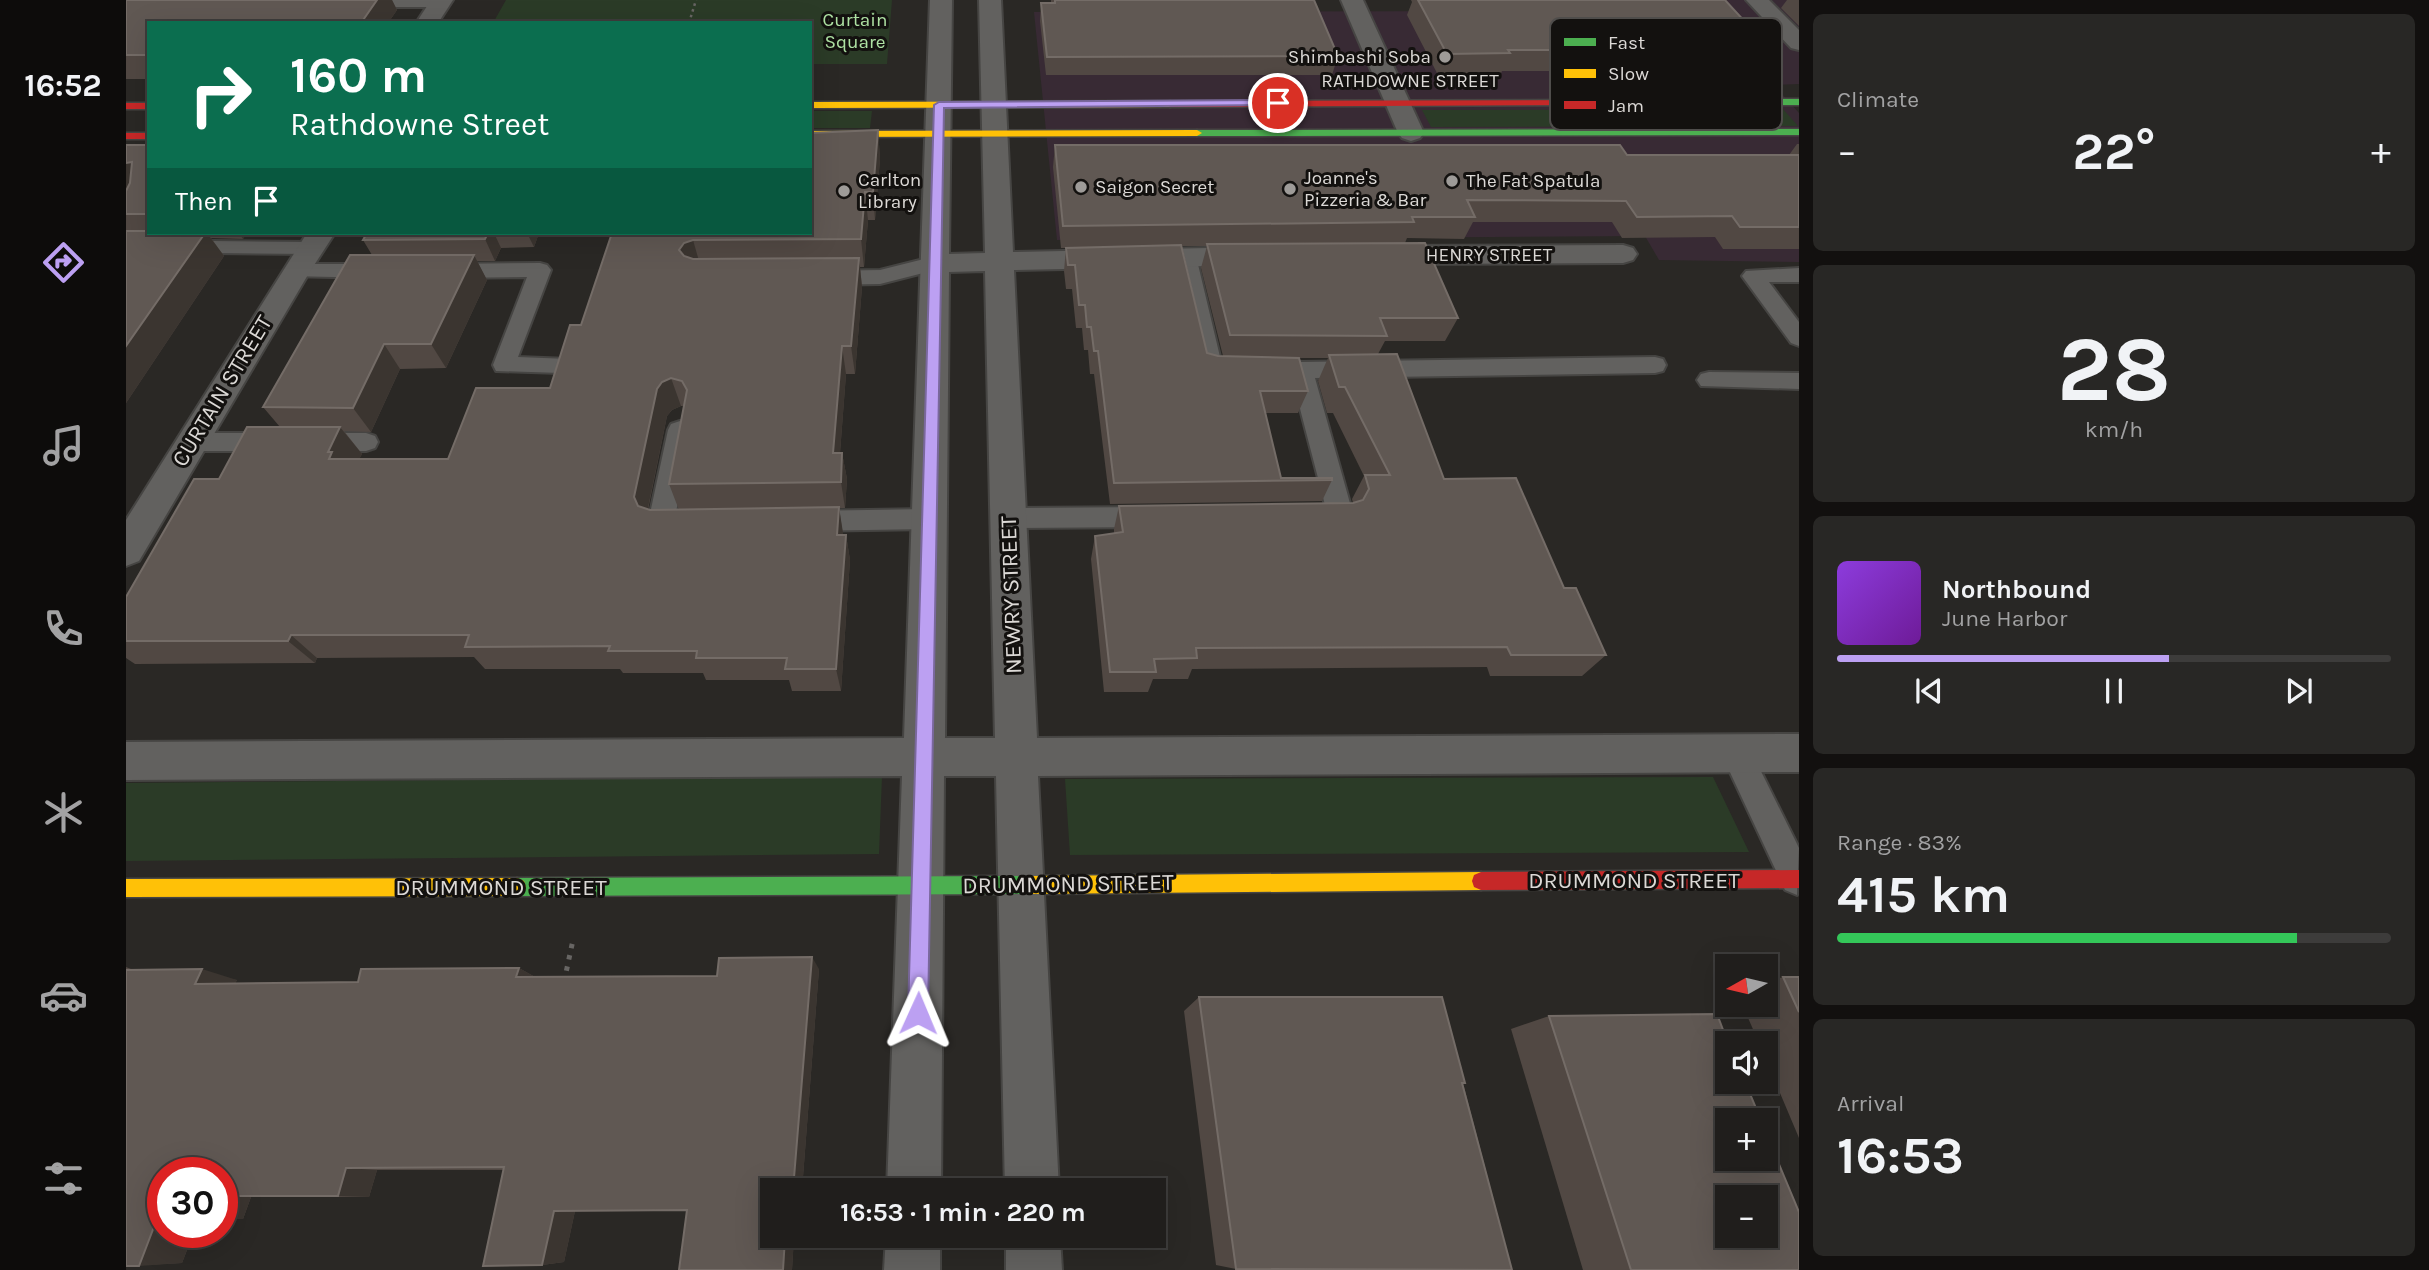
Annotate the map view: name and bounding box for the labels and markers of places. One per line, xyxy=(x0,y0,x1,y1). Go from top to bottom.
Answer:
place label: Shimbashi Soba xyxy=(1288,46,1431,68)
marker: Shimbashi Soba xyxy=(1437,49,1453,65)
pin xyxy=(1248,73,1308,133)
place label: Joanne's Pizzeria & Bar xyxy=(1304,167,1427,211)
place label: Carlton Library xyxy=(858,169,921,213)
place label: The Fat Spatula xyxy=(1466,170,1600,192)
marker: The Fat Spatula xyxy=(1444,173,1460,189)
place label: Saigon Secret xyxy=(1095,176,1215,198)
marker: Saigon Secret xyxy=(1073,179,1089,195)
marker: Joanne's Pizzeria & Bar xyxy=(1282,181,1298,197)
marker: Carlton Library xyxy=(836,183,852,199)

